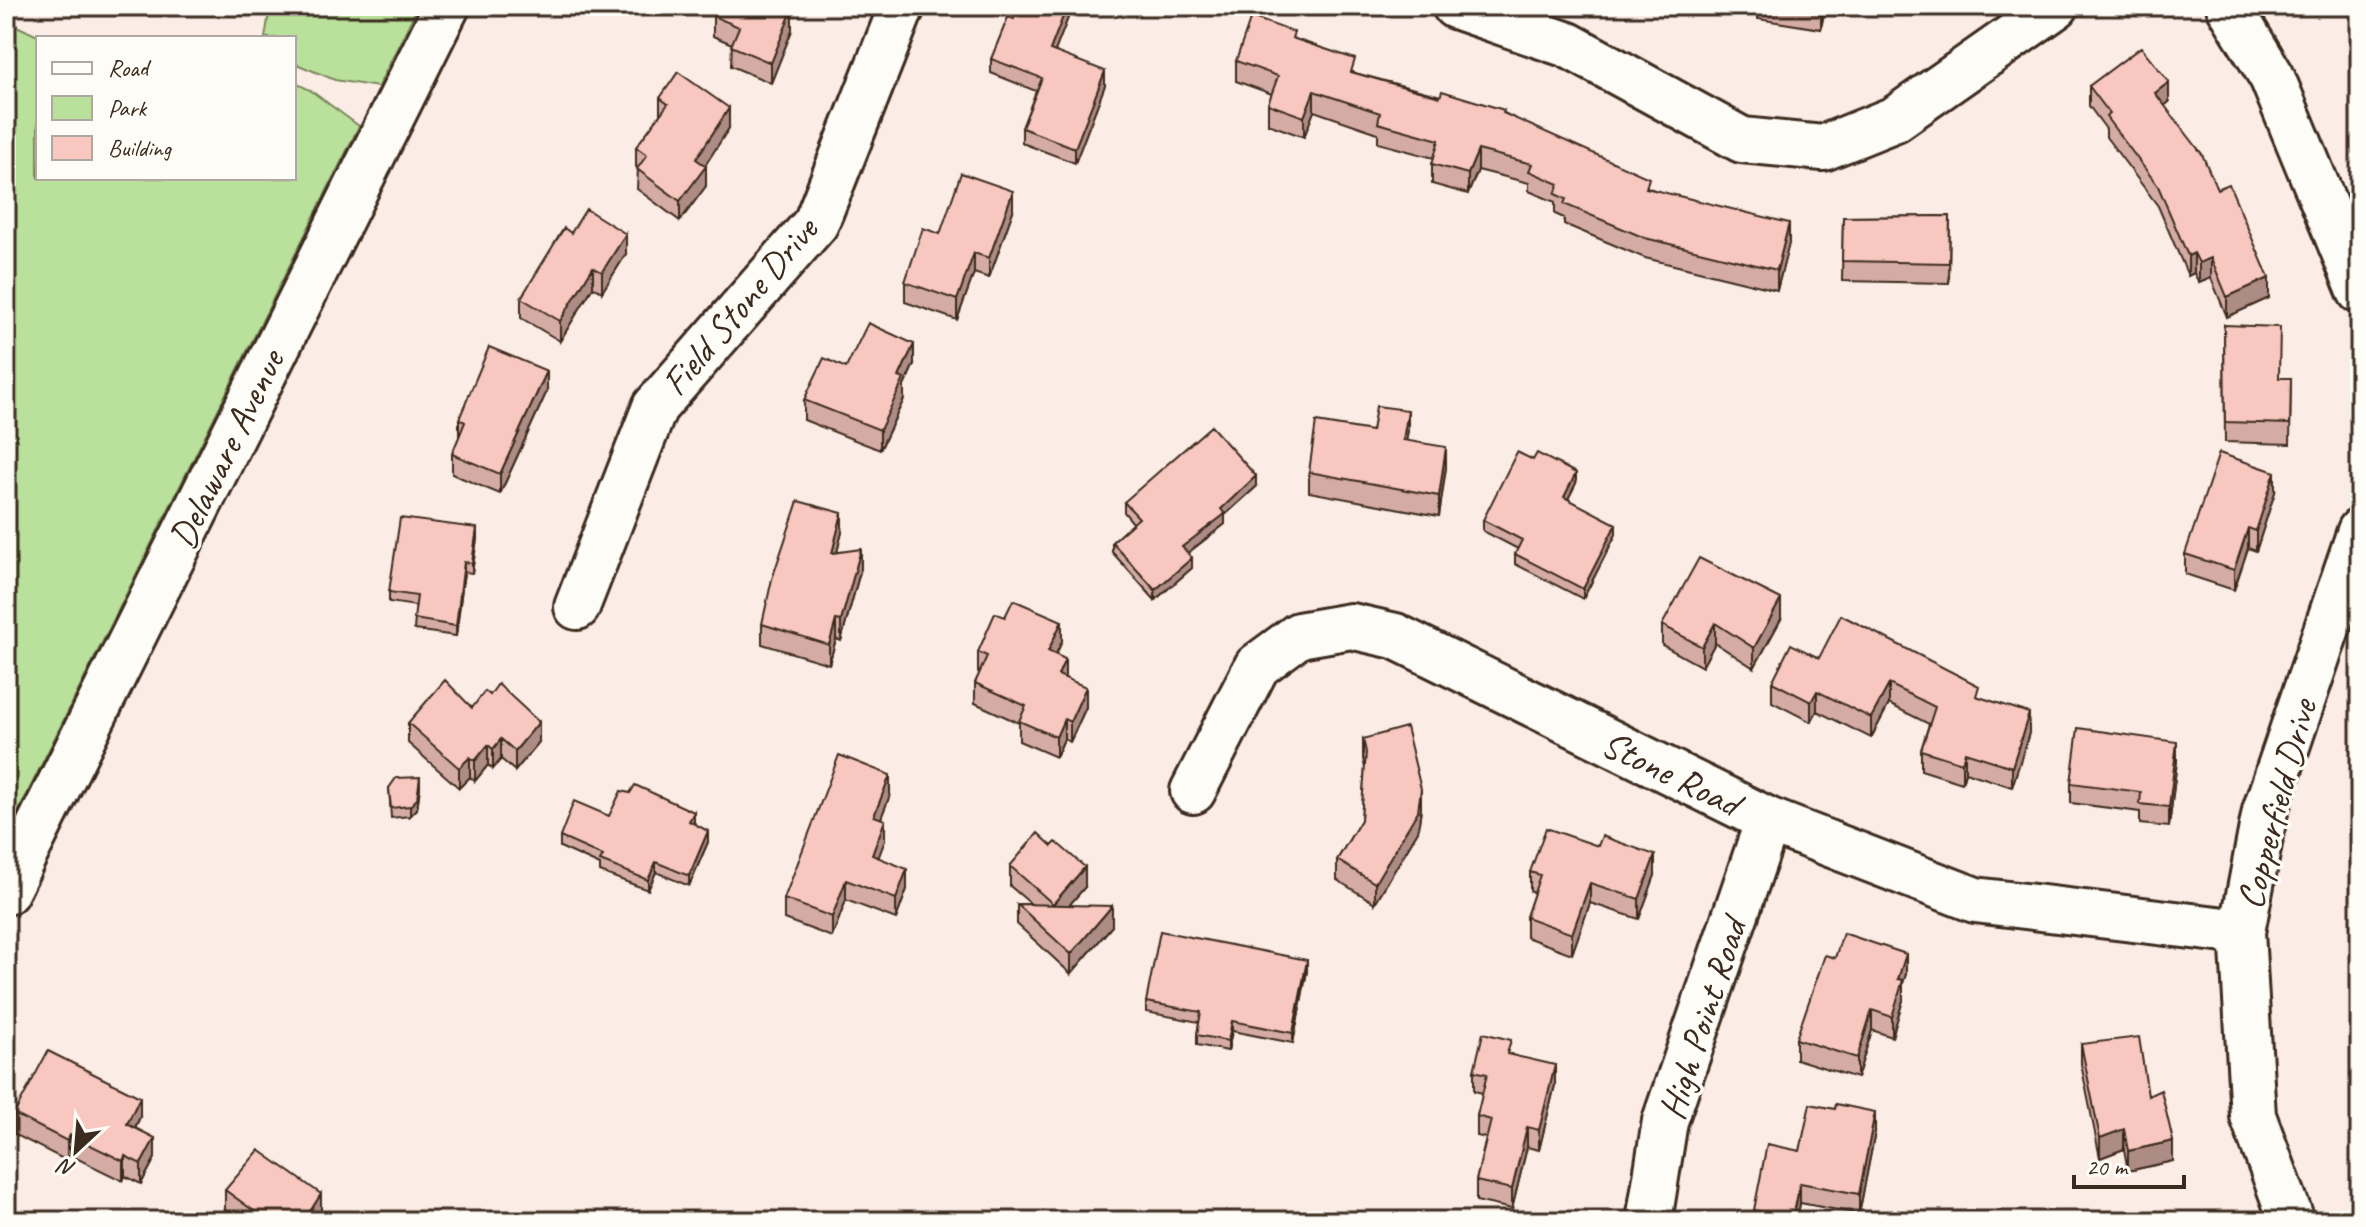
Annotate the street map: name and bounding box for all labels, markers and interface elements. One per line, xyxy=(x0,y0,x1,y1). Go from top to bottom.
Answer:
legend xyxy=(36,36,296,180)
text: Road xyxy=(108,53,152,83)
text: Park xyxy=(108,93,148,123)
text: Building xyxy=(108,133,173,163)
street label: Field Stone Drive xyxy=(651,206,829,405)
street label: Delaware Avenue xyxy=(158,340,296,556)
street label: Copperfield Drive xyxy=(2226,692,2328,914)
street label: Stone Road xyxy=(1594,720,1752,829)
street label: High Point Road xyxy=(1648,907,1759,1125)
north arrow xyxy=(36,1111,116,1191)
scale bar xyxy=(2074,1139,2184,1189)
text: N xyxy=(52,1151,80,1184)
text: 20 m xyxy=(2086,1152,2129,1182)

